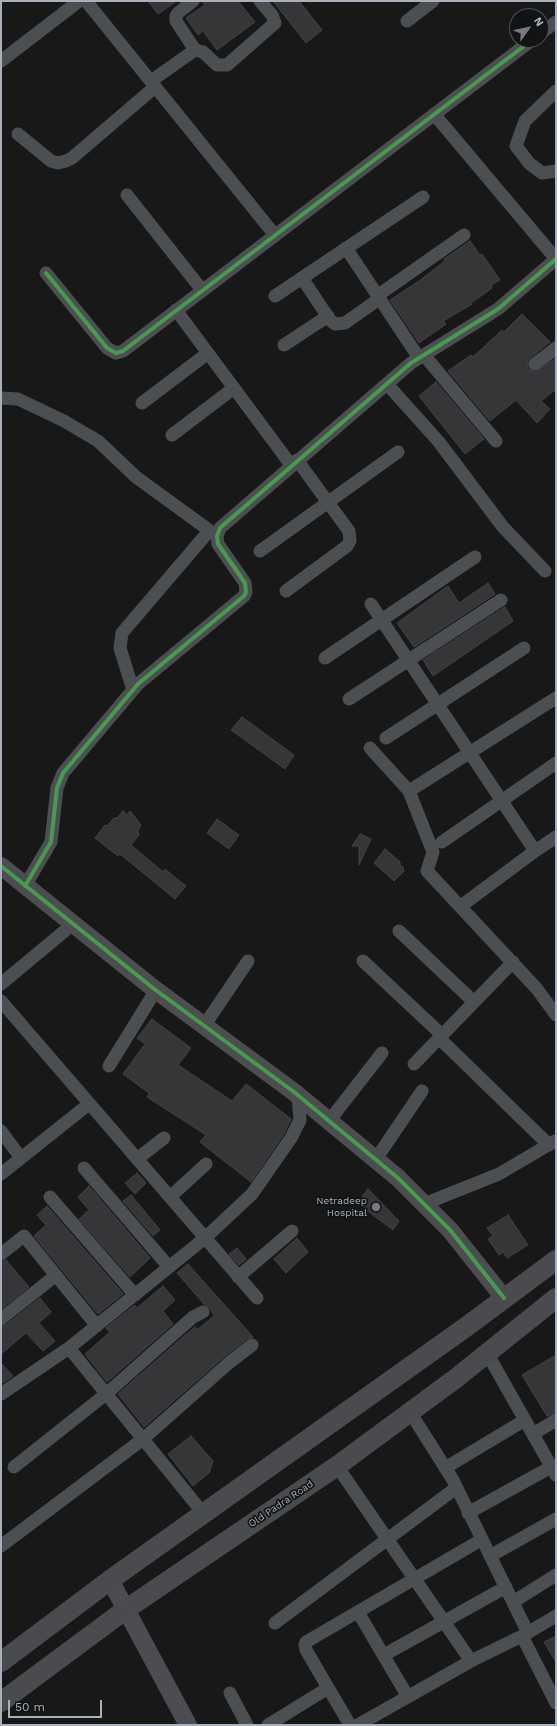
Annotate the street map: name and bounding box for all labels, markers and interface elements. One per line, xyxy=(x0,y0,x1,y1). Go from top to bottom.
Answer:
north arrow xyxy=(509,8,549,48)
text: N xyxy=(531,15,546,29)
place label: Netradeep Hospital xyxy=(316,1195,367,1218)
marker: Netradeep Hospital xyxy=(370,1201,382,1213)
street label: Old Padra Road xyxy=(246,1478,316,1530)
scale bar xyxy=(10,1692,104,1718)
text: 50 m xyxy=(15,1700,45,1714)

